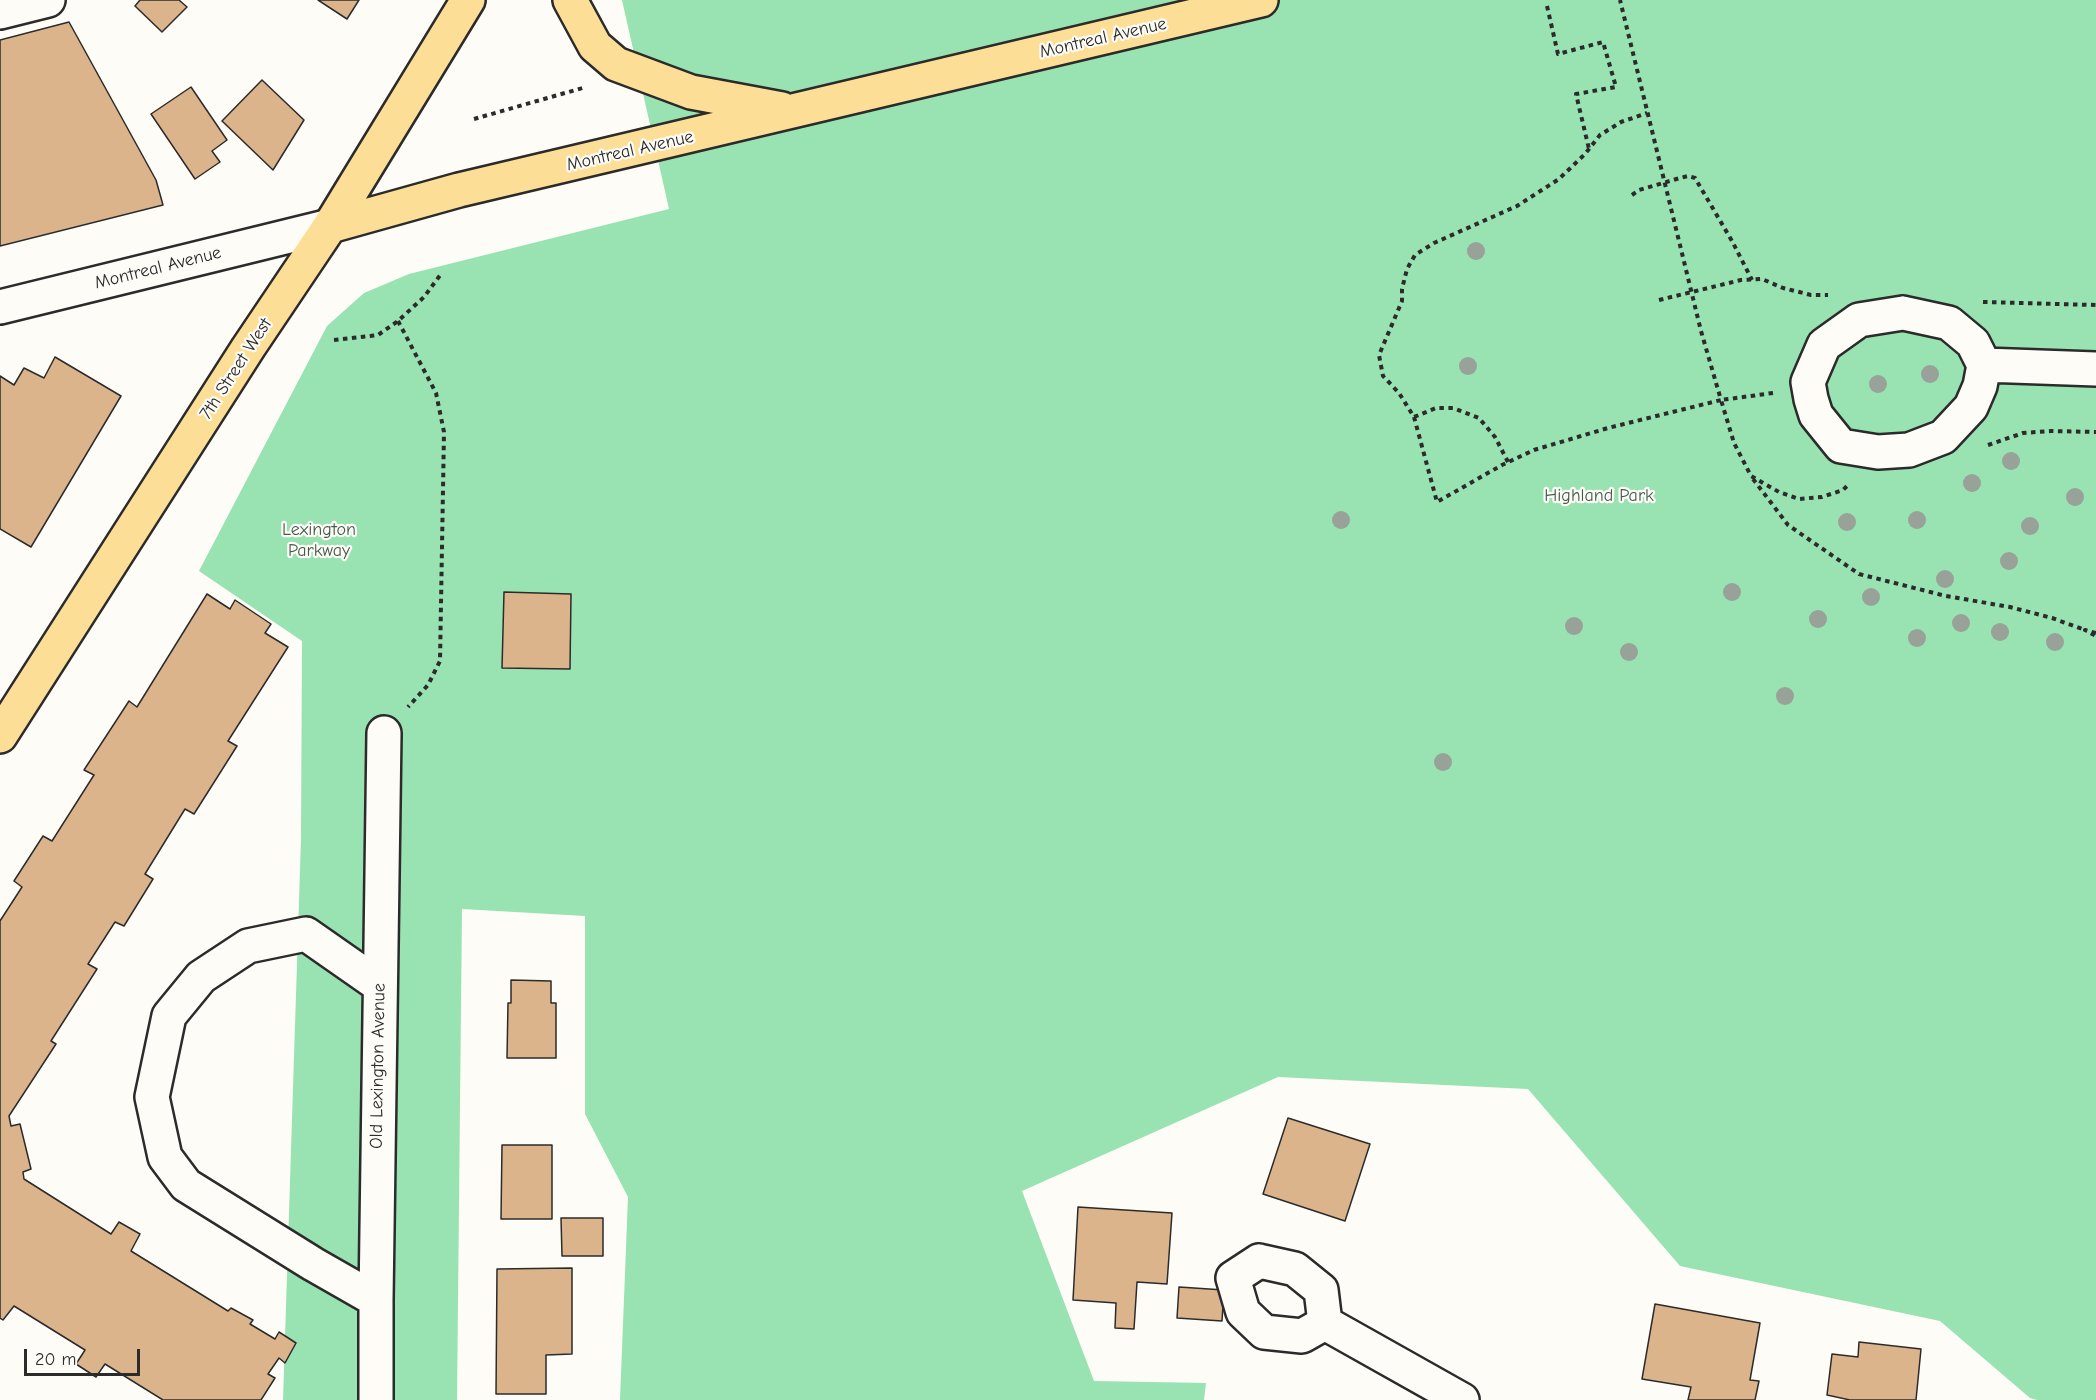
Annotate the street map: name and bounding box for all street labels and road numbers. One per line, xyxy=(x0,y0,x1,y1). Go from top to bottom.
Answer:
street label: Montreal Avenue xyxy=(1037,13,1169,63)
street label: Montreal Avenue xyxy=(564,126,696,176)
street label: Montreal Avenue xyxy=(93,242,223,294)
street label: 7th Street West xyxy=(195,314,277,424)
street label: Old Lexington Avenue xyxy=(366,983,390,1149)

